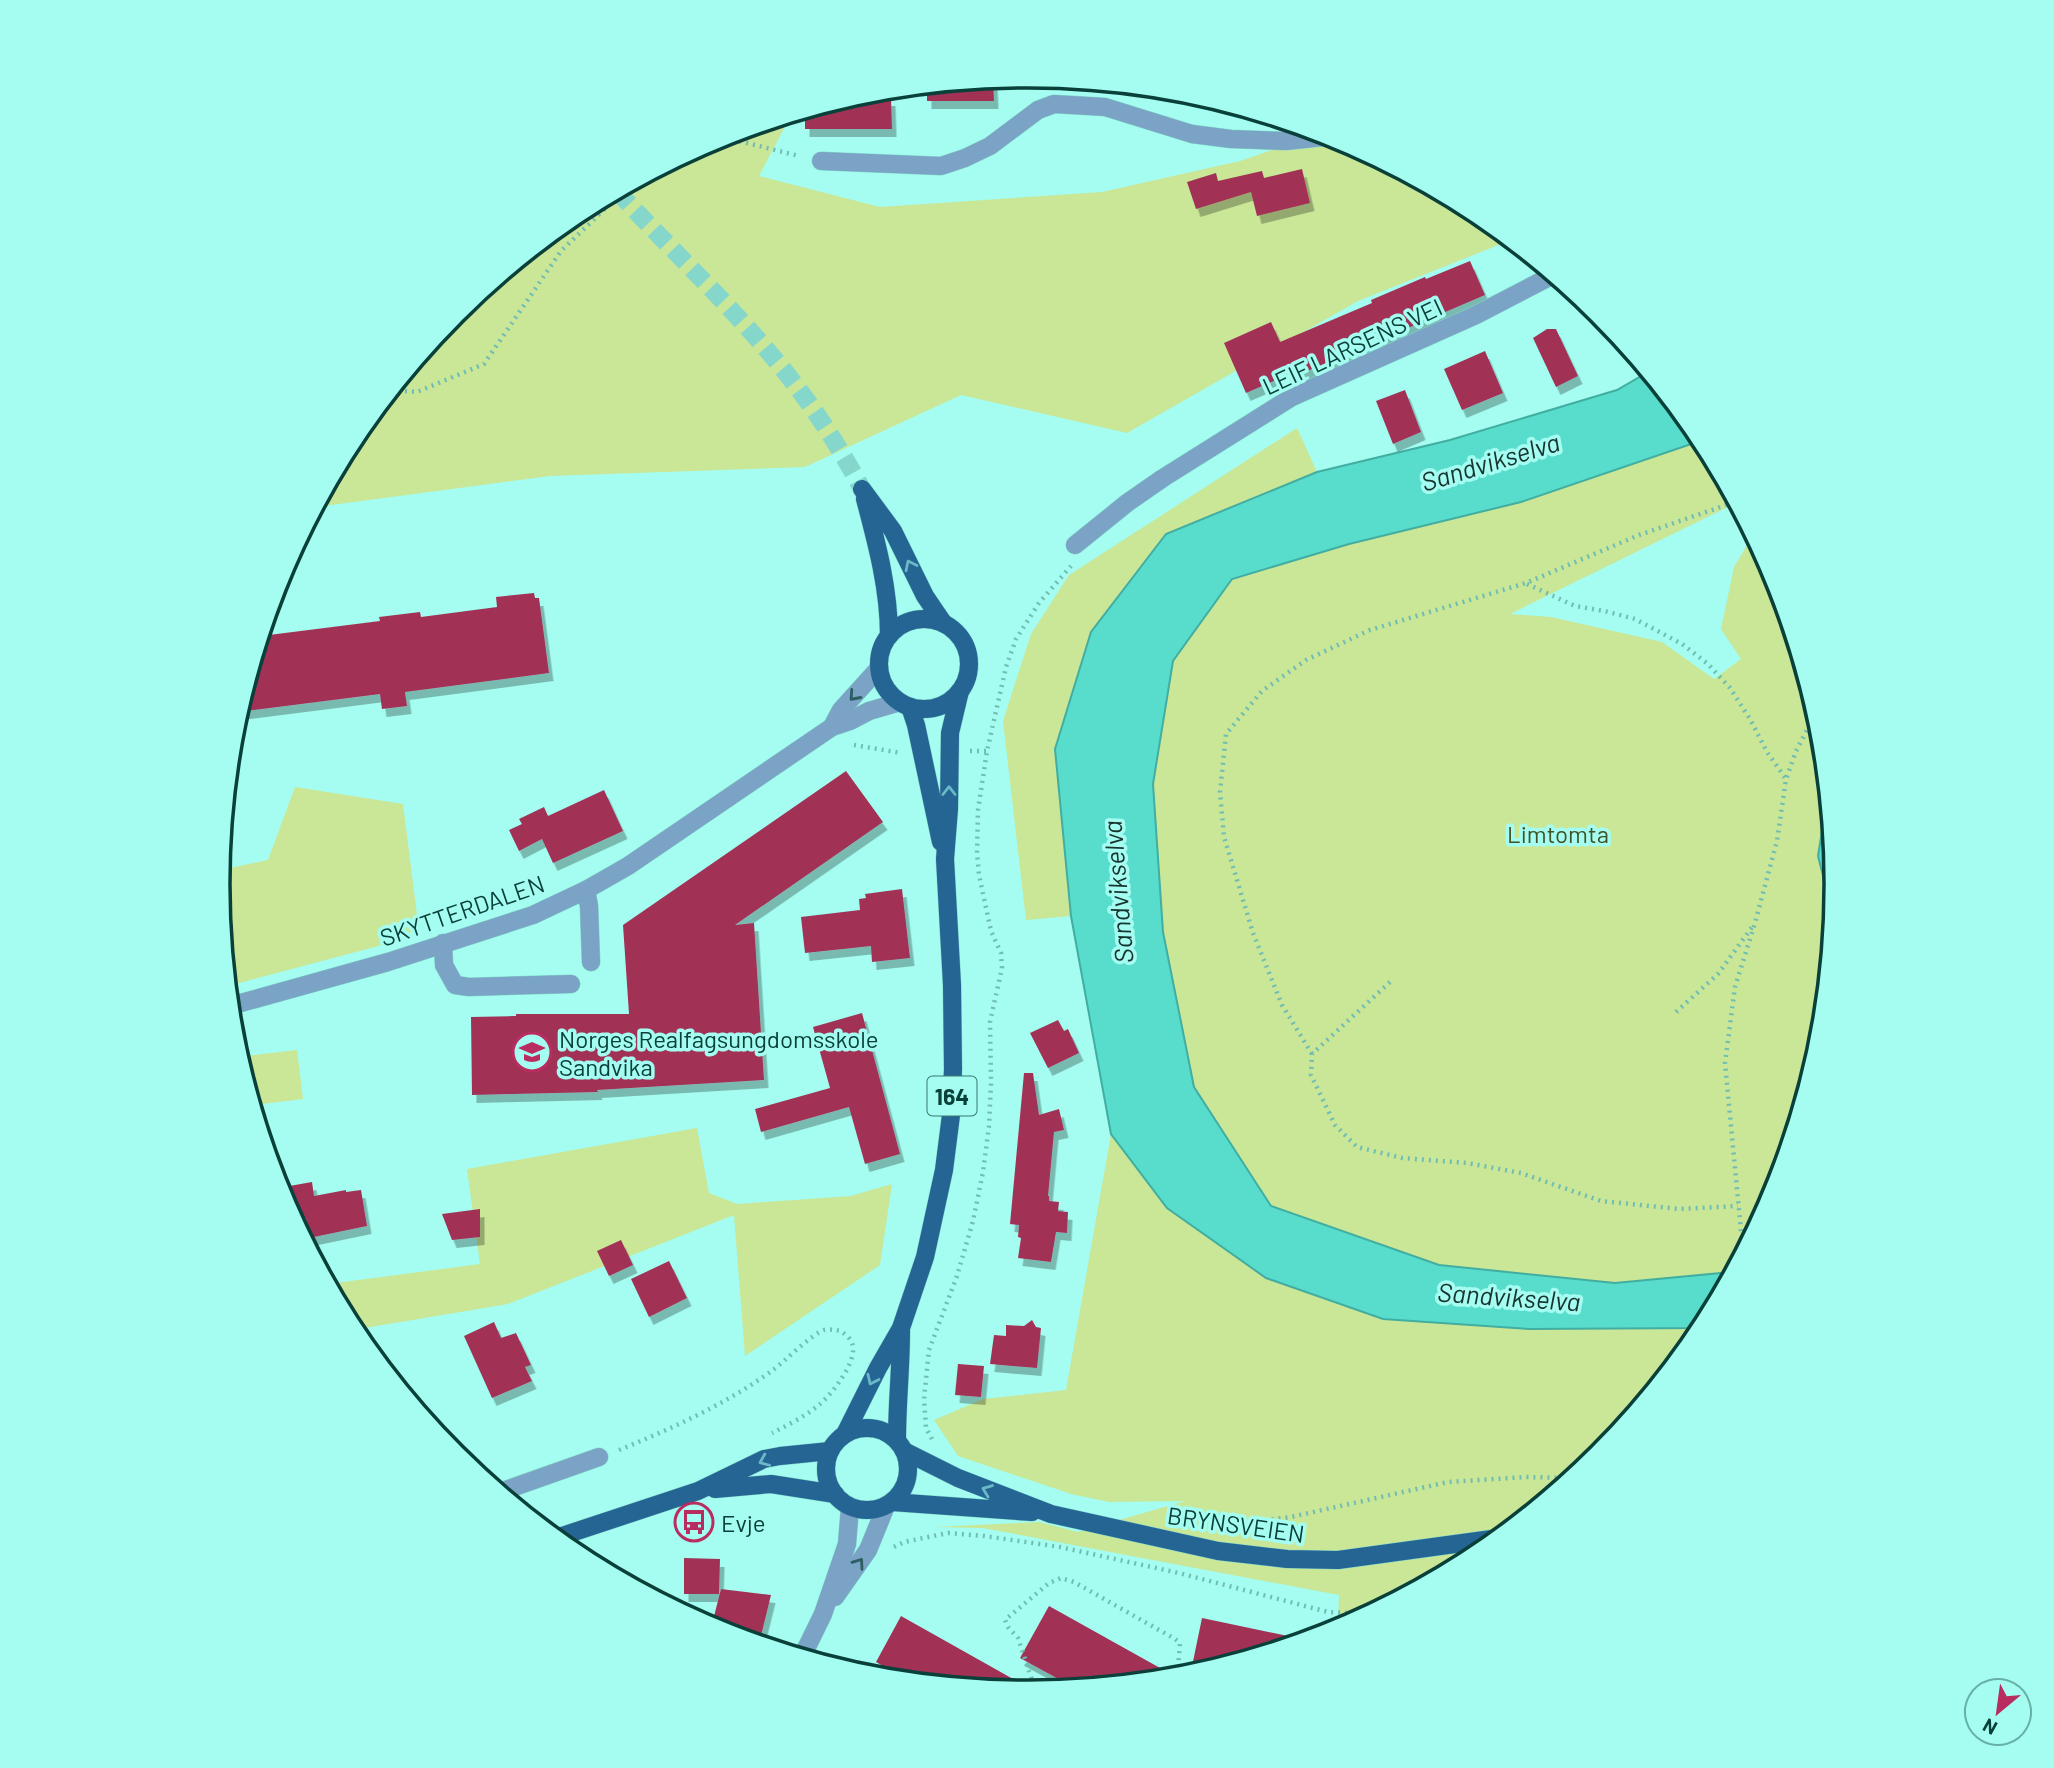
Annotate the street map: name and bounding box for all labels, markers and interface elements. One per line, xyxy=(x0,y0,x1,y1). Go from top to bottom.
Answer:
street label: LEIF LARSENS VEI xyxy=(1258,292,1446,400)
water label: Sandvikselva xyxy=(1417,425,1563,497)
one-way arrow xyxy=(904,560,918,572)
one-way arrow xyxy=(850,688,862,701)
one-way arrow xyxy=(941,785,957,796)
water label: Sandvikselva xyxy=(1095,819,1139,965)
park label: Limtomta xyxy=(1507,819,1609,848)
street label: SKYTTERDALEN xyxy=(376,868,548,952)
place label: Norges Realfagsungdomsskole Sandvika xyxy=(559,1024,879,1081)
school or university icon: Norges Realfagsungdomsskole Sandvika xyxy=(511,1031,553,1073)
road number: 164 xyxy=(928,1077,976,1116)
water label: Sandvikselva xyxy=(1436,1276,1582,1316)
one-way arrow xyxy=(866,1373,880,1385)
one-way arrow xyxy=(758,1453,770,1467)
one-way arrow xyxy=(982,1484,994,1498)
street label: BRYNSVEIEN xyxy=(1166,1500,1306,1548)
bus stop icon: Evje xyxy=(673,1501,715,1543)
place label: Evje xyxy=(721,1508,766,1537)
one-way arrow xyxy=(851,1558,863,1571)
north arrow xyxy=(1963,1677,2033,1747)
text: N xyxy=(1978,1714,2001,1740)

